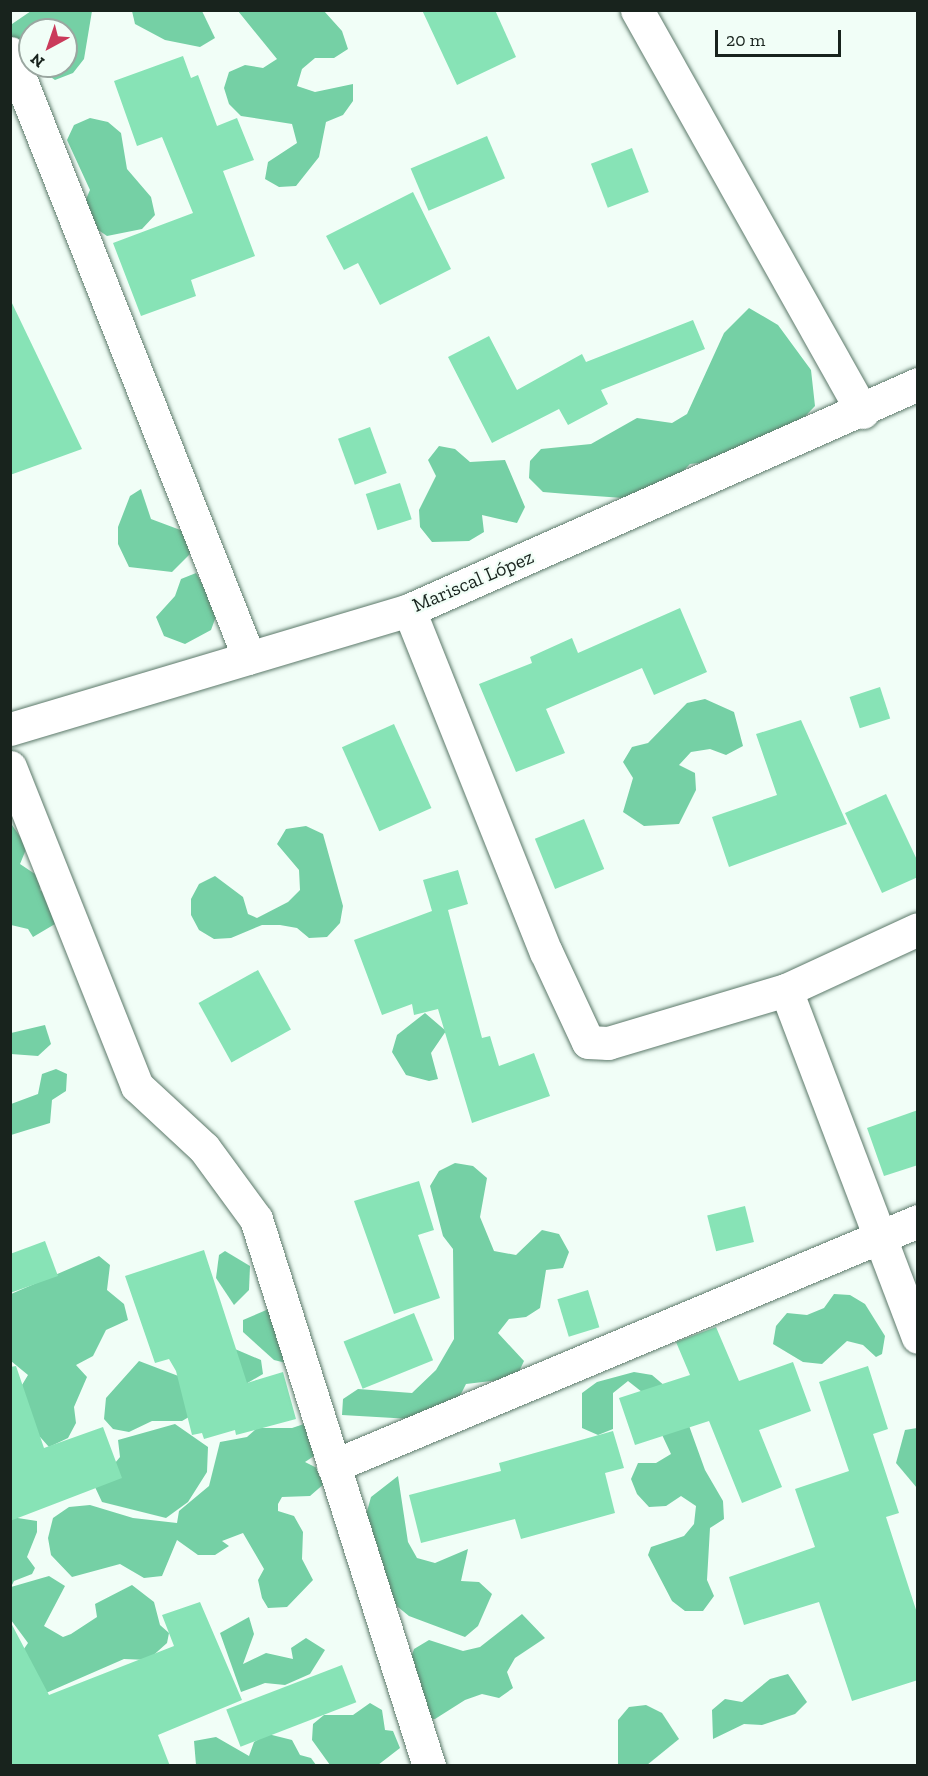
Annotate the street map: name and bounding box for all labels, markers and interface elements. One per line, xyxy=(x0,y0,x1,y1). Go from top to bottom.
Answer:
north arrow xyxy=(18,18,78,78)
scale bar xyxy=(718,18,844,56)
text: 20 m xyxy=(726,29,765,51)
text: N xyxy=(27,49,48,72)
street label: Mariscal López xyxy=(409,545,537,617)

